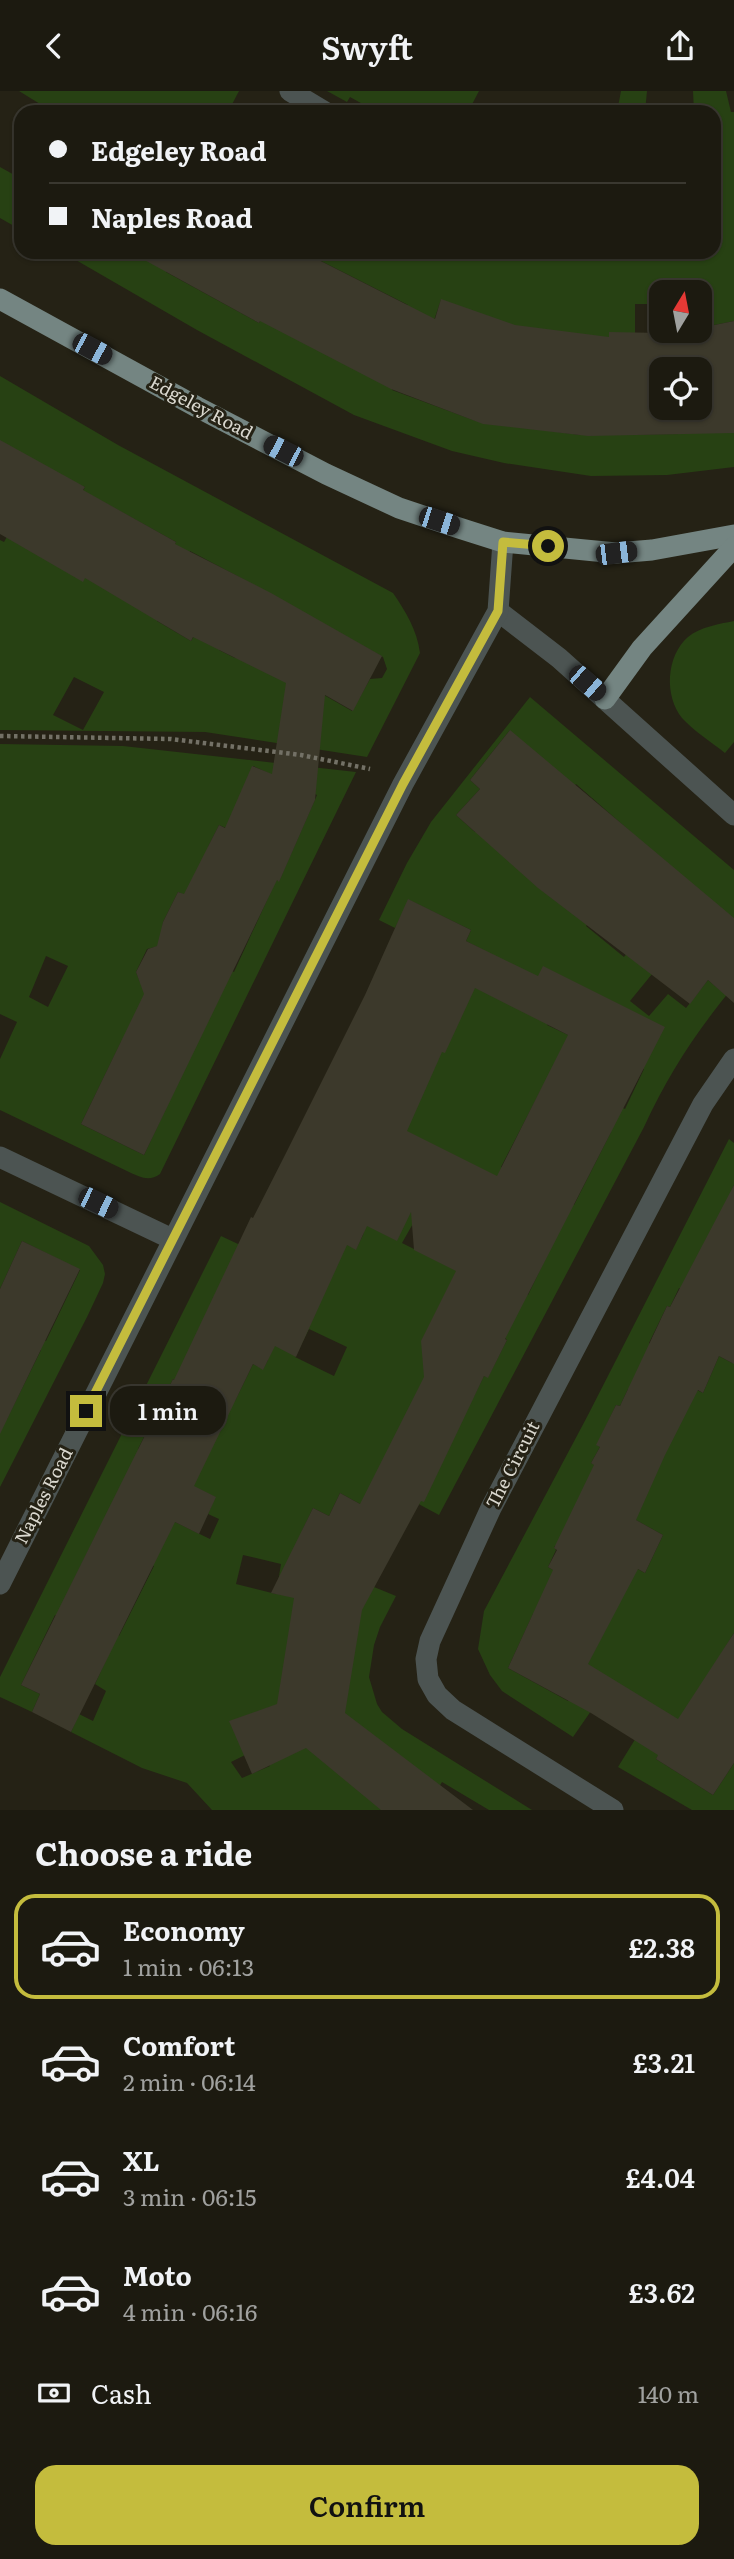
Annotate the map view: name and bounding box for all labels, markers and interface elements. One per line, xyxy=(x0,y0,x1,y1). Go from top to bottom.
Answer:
text: Swyft xyxy=(321,22,413,70)
icon: back xyxy=(35,27,73,65)
icon: share xyxy=(661,27,699,65)
text: Edgeley Road xyxy=(91,130,267,169)
text: Naples Road xyxy=(91,197,253,236)
north arrow xyxy=(649,280,712,343)
map controls xyxy=(649,280,712,420)
car xyxy=(69,330,116,368)
button: locate xyxy=(649,357,712,420)
street label: Edgeley Road xyxy=(145,368,258,445)
car xyxy=(260,432,307,470)
car xyxy=(416,505,463,537)
route start xyxy=(532,530,564,562)
car xyxy=(594,540,639,566)
car xyxy=(565,661,610,705)
car xyxy=(75,1184,122,1222)
callout: 1 min xyxy=(110,1387,226,1435)
text: 1 min xyxy=(138,1393,198,1427)
route end xyxy=(70,1395,102,1427)
street label: The Circuit xyxy=(478,1415,546,1513)
street label: Naples Road xyxy=(7,1442,78,1548)
text: Choose a ride xyxy=(35,1828,252,1876)
text: Economy xyxy=(123,1910,245,1949)
icon: car xyxy=(39,1915,102,1978)
text: £2.38 xyxy=(628,1927,695,1966)
text: 1 min · 06:13 xyxy=(123,1949,254,1983)
text: Comfort xyxy=(123,2025,235,2064)
icon: car xyxy=(39,2030,102,2093)
text: £3.21 xyxy=(633,2042,695,2081)
text: 2 min · 06:14 xyxy=(123,2064,256,2098)
text: XL xyxy=(123,2140,160,2179)
icon: car xyxy=(39,2145,102,2208)
text: £4.04 xyxy=(625,2157,695,2196)
text: 3 min · 06:15 xyxy=(123,2179,256,2213)
text: Moto xyxy=(123,2255,192,2294)
icon: car xyxy=(39,2260,102,2323)
text: £3.62 xyxy=(629,2272,695,2311)
text: 4 min · 06:16 xyxy=(123,2294,257,2328)
text: Cash xyxy=(91,2373,152,2412)
icon: cash xyxy=(35,2374,73,2412)
text: 140 m xyxy=(638,2376,699,2410)
button: Confirm xyxy=(35,2465,699,2545)

